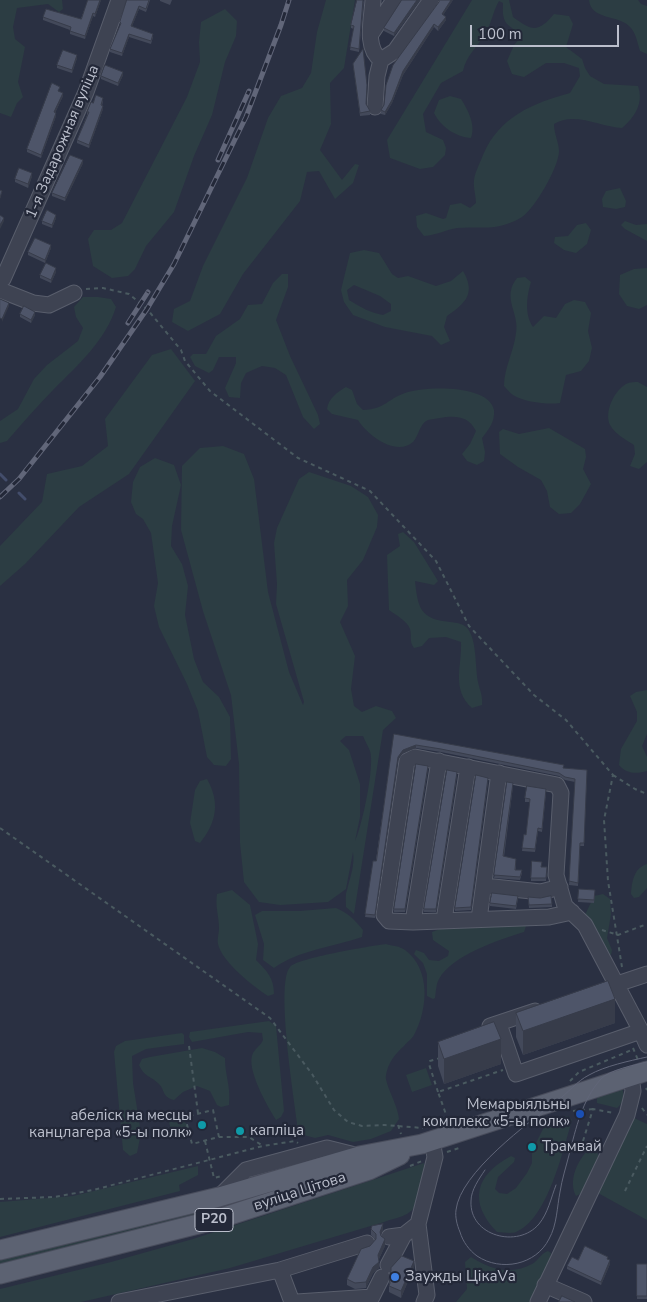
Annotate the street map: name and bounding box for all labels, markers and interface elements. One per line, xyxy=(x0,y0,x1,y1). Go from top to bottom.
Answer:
scale bar xyxy=(472,15,621,47)
text: 100 m xyxy=(478,24,522,44)
street label: 1-я Задарожная вуліца xyxy=(23,63,103,221)
place label: Мемарыяльны комплекс «5-ы полк» xyxy=(422,1096,570,1131)
place label: абеліск на месцы канцлагера «5-ы полк» xyxy=(29,1107,192,1142)
marker: Мемарыяльны комплекс «5-ы полк» xyxy=(574,1108,586,1120)
marker: абеліск на месцы канцлагера «5-ы полк» xyxy=(196,1119,208,1131)
place label: капліца xyxy=(250,1122,304,1140)
marker: капліца xyxy=(234,1125,246,1137)
place label: Трамвай xyxy=(542,1138,602,1156)
marker: Трамвай xyxy=(526,1141,538,1153)
street label: вуліца Цітова xyxy=(252,1169,348,1215)
road number: Р20 xyxy=(195,1208,233,1232)
place label: Заужды ЦікаVа xyxy=(405,1268,516,1286)
marker: Заужды ЦікаVа xyxy=(389,1271,401,1283)

